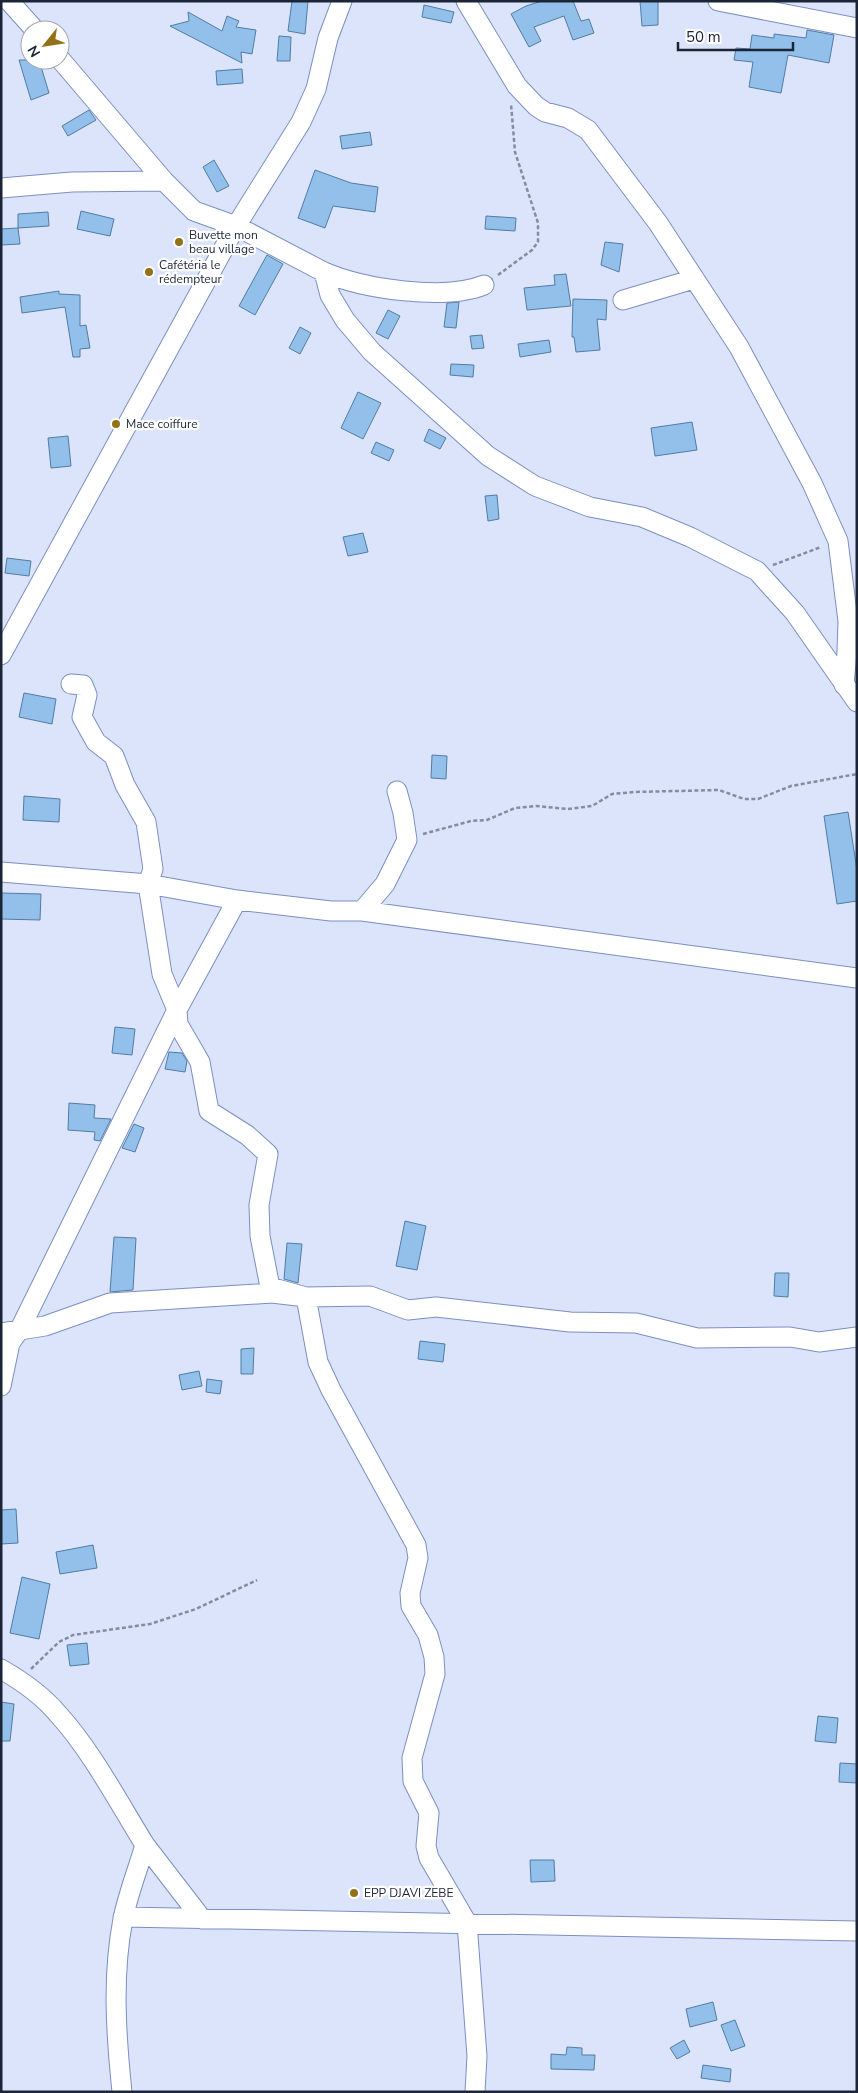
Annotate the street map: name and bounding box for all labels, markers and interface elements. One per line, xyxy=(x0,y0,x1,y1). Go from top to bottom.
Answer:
north arrow xyxy=(20,20,70,70)
scale bar xyxy=(678,20,793,52)
text: 50 m xyxy=(686,27,721,47)
text: N xyxy=(23,42,45,61)
place label: Buvette mon beau village xyxy=(189,227,258,257)
marker: Buvette mon beau village xyxy=(173,236,185,248)
place label: Cafétéria le rédempteur xyxy=(159,257,222,287)
marker: Cafétéria le rédempteur xyxy=(143,266,155,278)
place label: Mace coiffure xyxy=(126,416,198,432)
marker: Mace coiffure xyxy=(110,418,122,430)
place label: EPP DJAVI ZEBE xyxy=(364,1885,453,1901)
marker: EPP DJAVI ZEBE xyxy=(348,1887,360,1899)

